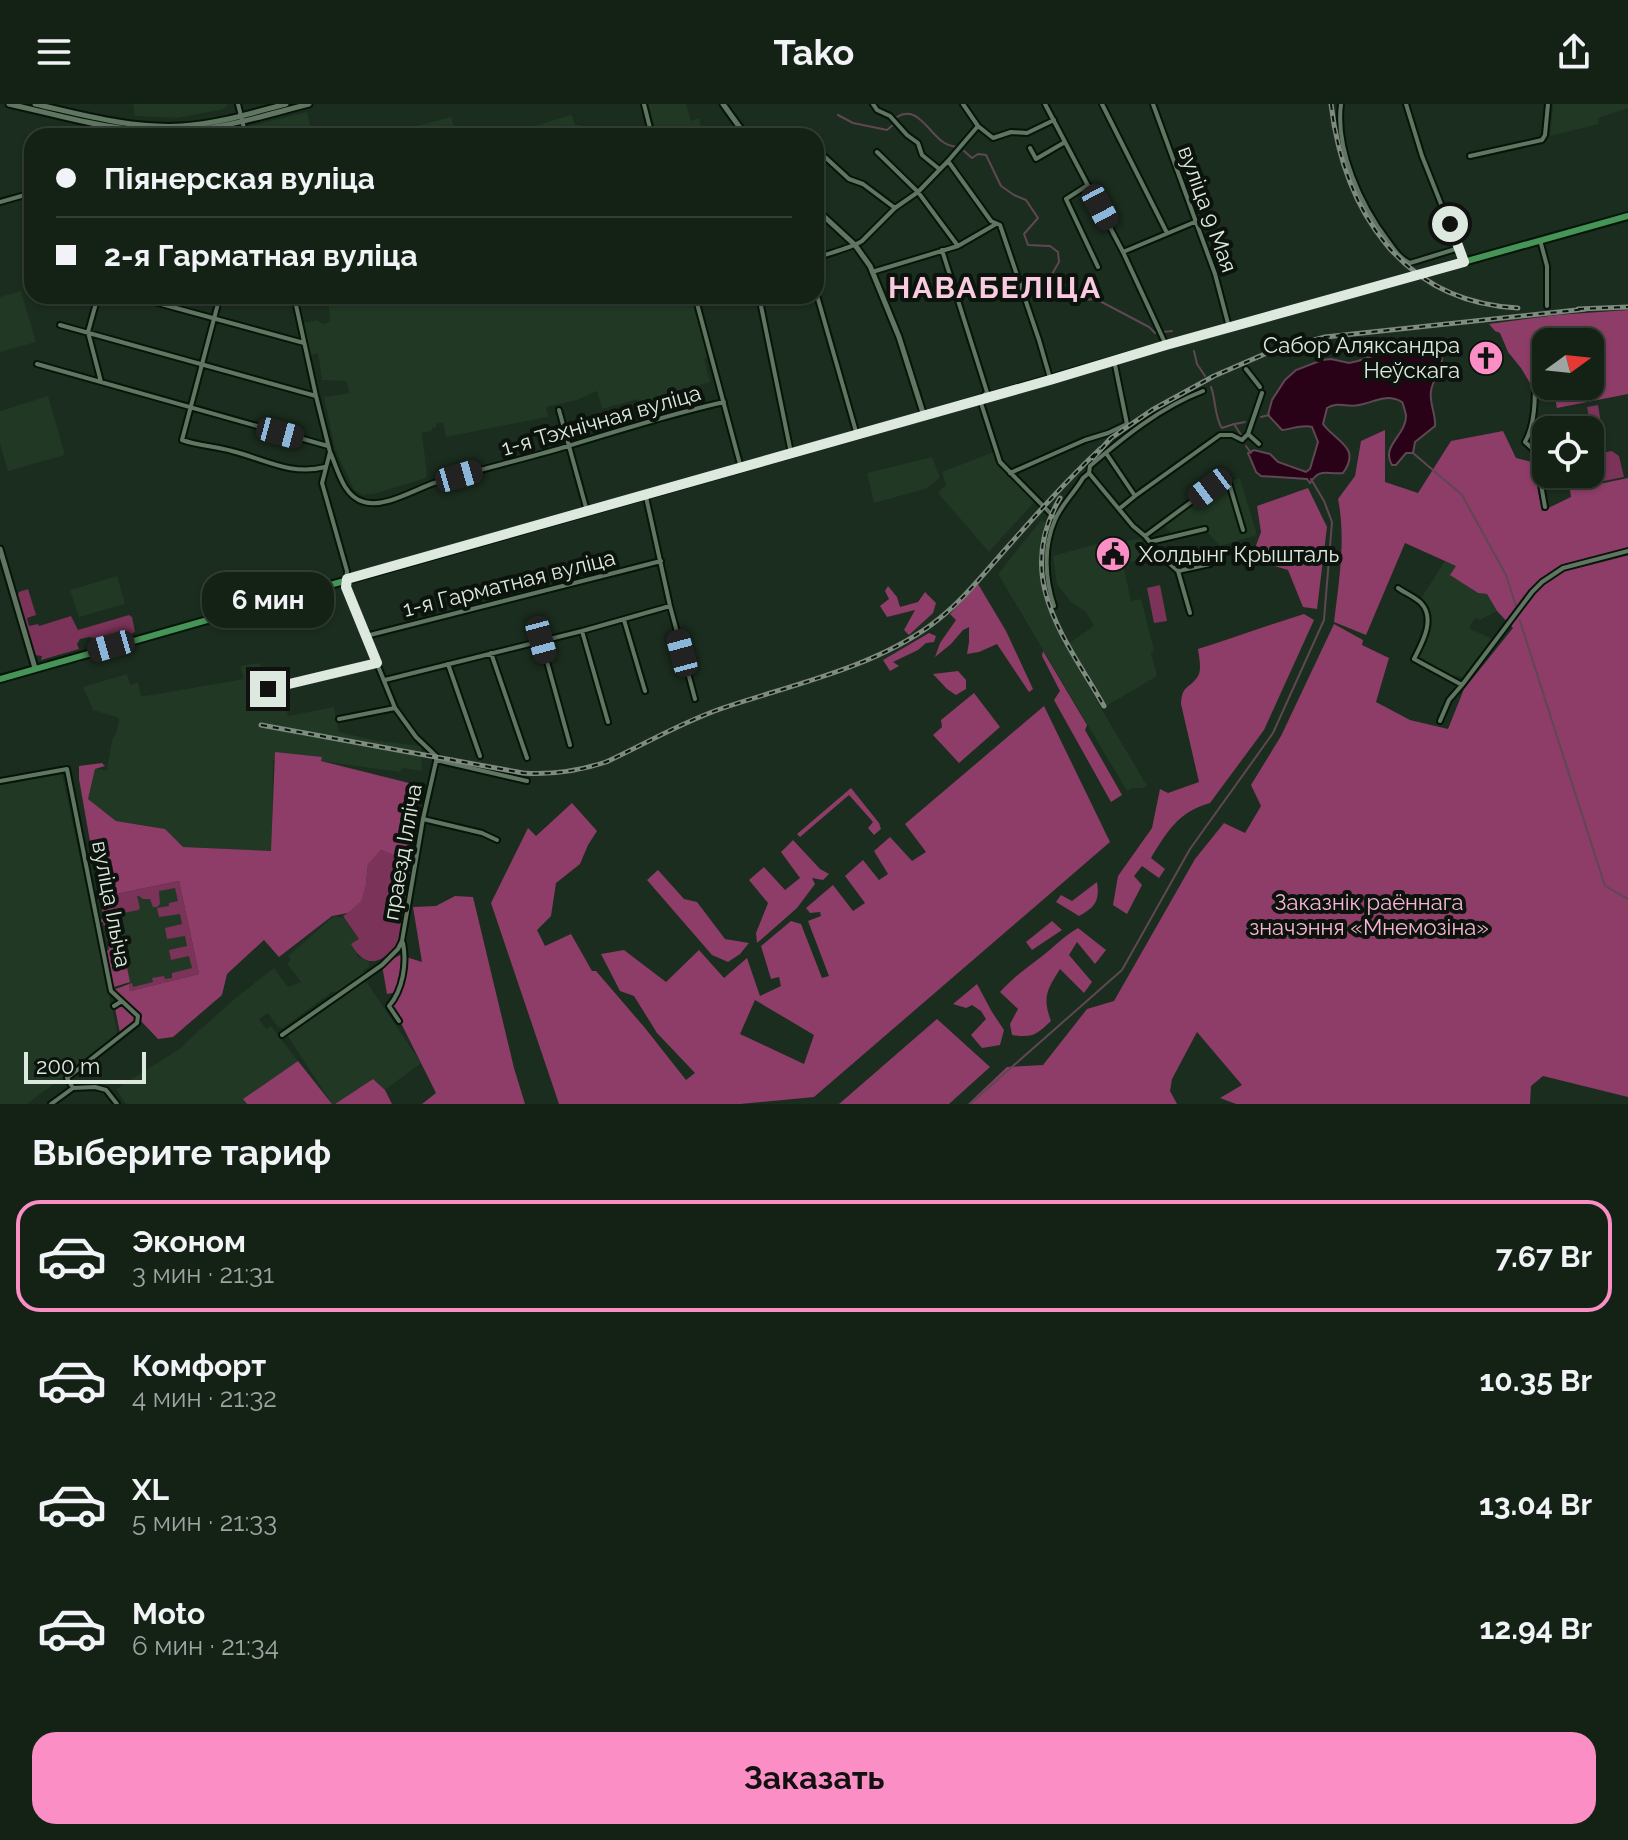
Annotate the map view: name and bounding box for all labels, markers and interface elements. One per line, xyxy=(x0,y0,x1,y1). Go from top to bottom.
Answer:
icon: menu xyxy=(32,30,76,74)
icon: share xyxy=(1552,30,1596,74)
text: Tako xyxy=(774,31,854,73)
street label: вуліца 9 Мая xyxy=(1173,142,1243,276)
text: Піянерская вуліца xyxy=(104,161,375,196)
car xyxy=(1078,180,1122,234)
route start xyxy=(1432,206,1468,242)
text: 2-я Гарматная вуліца xyxy=(104,238,418,273)
district label: НАВАБЕЛІЦА xyxy=(888,270,1102,305)
north arrow xyxy=(1532,328,1604,400)
map controls xyxy=(1532,328,1604,488)
place label: Сабор Аляксандра Неўскага xyxy=(1263,332,1460,383)
church icon: Сабор Аляксандра Неўскага xyxy=(1467,339,1505,377)
street label: 1-я Тэхнічная вуліца xyxy=(498,379,704,461)
car xyxy=(254,415,306,451)
button: locate xyxy=(1532,416,1604,488)
car xyxy=(433,458,485,494)
car xyxy=(1184,464,1236,512)
public building icon: Холдынг Крышталь xyxy=(1094,535,1132,573)
place label: Холдынг Крышталь xyxy=(1139,541,1339,567)
street label: 1-я Гарматная вуліца xyxy=(400,544,618,622)
callout: 6 мин xyxy=(202,573,334,629)
text: 6 мин xyxy=(232,585,304,615)
car xyxy=(523,614,559,666)
car xyxy=(664,627,700,679)
car xyxy=(85,628,137,664)
route end xyxy=(250,671,286,707)
street label: праезд Ілліча xyxy=(377,782,427,922)
street label: вуліца Ільіча xyxy=(87,839,137,969)
park label: Заказнік раённага значэння «Мнемозіна» xyxy=(1249,889,1489,940)
scale bar xyxy=(24,1048,146,1084)
text: 200 m xyxy=(36,1053,100,1079)
text: Выберите тариф xyxy=(32,1131,331,1173)
icon: car xyxy=(36,1220,108,1292)
text: Эконом xyxy=(132,1224,246,1259)
text: 7.67 Br xyxy=(1496,1239,1592,1274)
text: 3 мин · 21:31 xyxy=(132,1259,274,1289)
icon: car xyxy=(36,1344,108,1416)
text: Комфорт xyxy=(132,1348,266,1383)
text: 10.35 Br xyxy=(1479,1363,1592,1398)
text: 4 мин · 21:32 xyxy=(132,1383,277,1413)
icon: car xyxy=(36,1468,108,1540)
text: XL xyxy=(132,1472,169,1507)
text: 13.04 Br xyxy=(1479,1487,1592,1522)
text: 5 мин · 21:33 xyxy=(132,1507,277,1537)
icon: car xyxy=(36,1592,108,1664)
text: Moto xyxy=(132,1596,205,1631)
text: 12.94 Br xyxy=(1480,1611,1592,1646)
text: 6 мин · 21:34 xyxy=(132,1631,279,1661)
button: Заказать xyxy=(32,1732,1596,1824)

